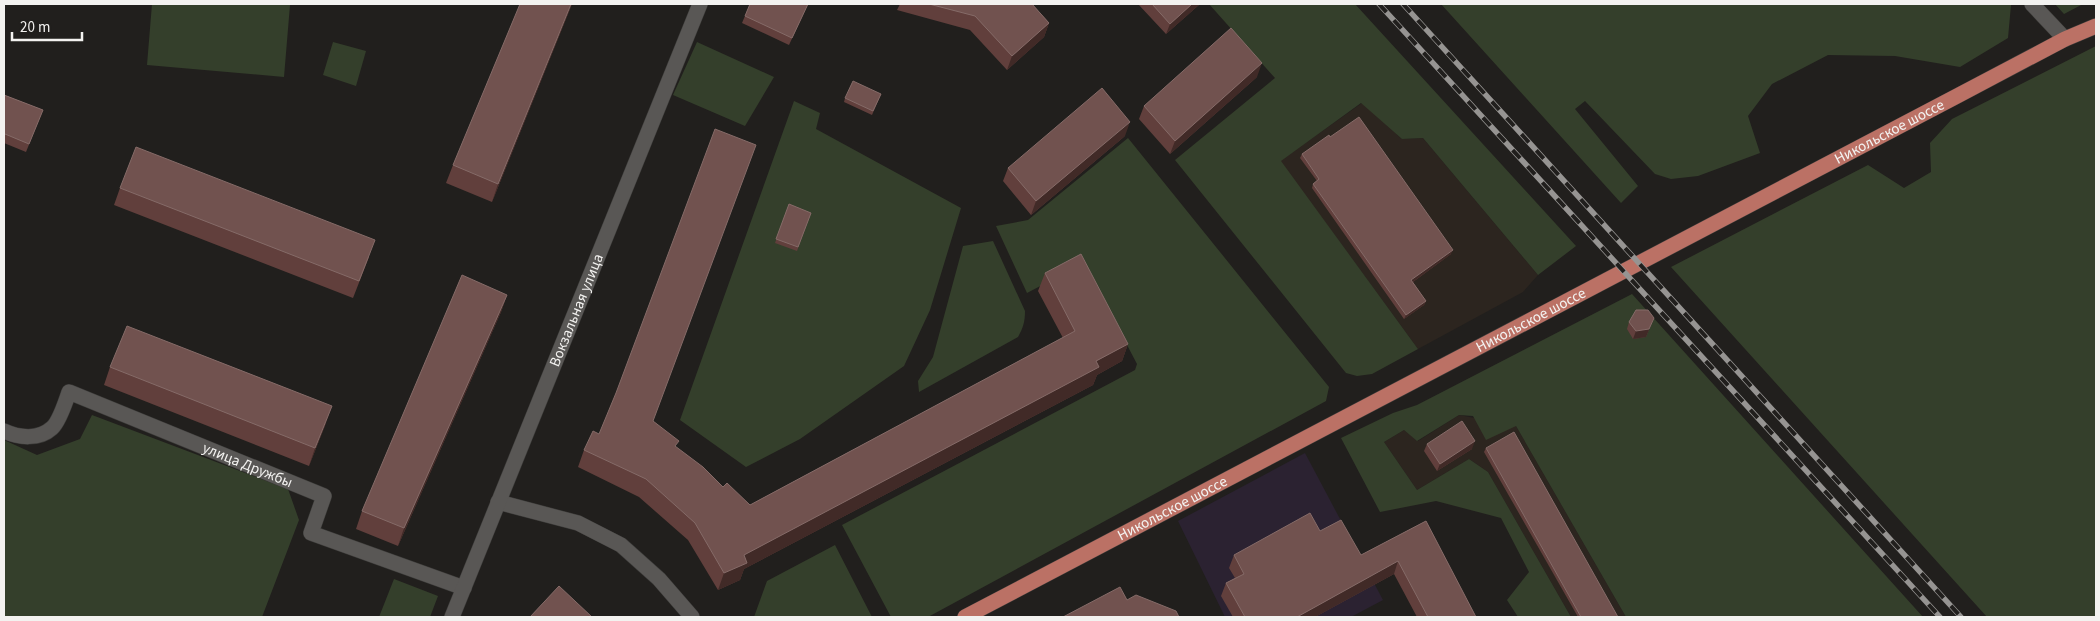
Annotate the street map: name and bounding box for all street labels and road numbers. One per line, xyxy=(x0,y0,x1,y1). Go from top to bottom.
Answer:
street label: Никольское шоссе xyxy=(1831,94,1948,169)
street label: Вокзальная улица xyxy=(544,250,608,370)
street label: Никольское шоссе xyxy=(1472,282,1589,357)
street label: улица Дружбы xyxy=(199,437,296,493)
street label: Никольское шоссе xyxy=(1114,471,1231,546)

